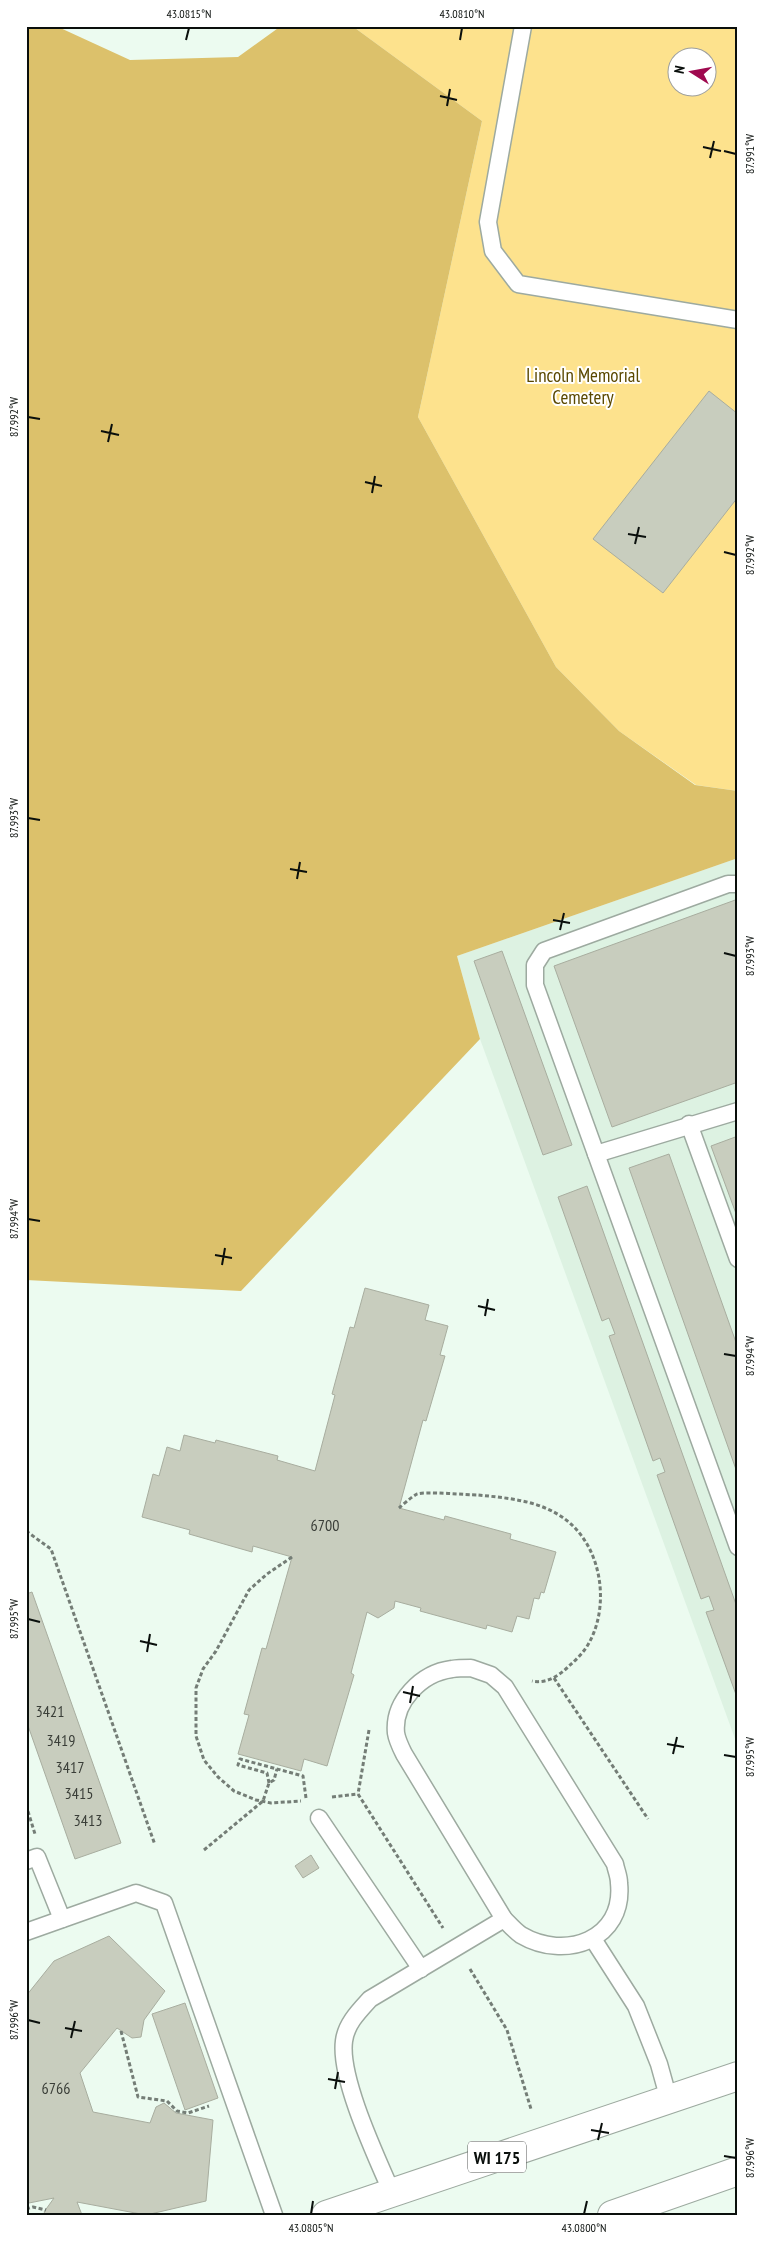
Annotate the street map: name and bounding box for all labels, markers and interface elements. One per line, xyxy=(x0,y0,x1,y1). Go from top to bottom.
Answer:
text: 43.0815°N xyxy=(166,6,212,21)
text: 43.0810°N xyxy=(439,6,485,21)
north arrow xyxy=(666,48,716,98)
text: N xyxy=(670,64,689,75)
text: 87.991°W xyxy=(742,134,757,174)
park label: Lincoln Memorial Cemetery xyxy=(526,363,640,409)
text: 87.992°W xyxy=(6,397,21,437)
text: 87.992°W xyxy=(742,535,757,575)
text: 87.993°W xyxy=(6,798,21,838)
text: 87.993°W xyxy=(742,936,757,976)
text: 87.994°W xyxy=(6,1199,21,1239)
text: 87.994°W xyxy=(742,1336,757,1376)
house number: 6700 xyxy=(311,1515,339,1535)
text: 87.995°W xyxy=(6,1599,21,1639)
house number: 3421 xyxy=(36,1701,64,1721)
house number: 3419 xyxy=(47,1730,75,1750)
text: 87.995°W xyxy=(742,1737,757,1777)
house number: 3417 xyxy=(56,1757,84,1777)
house number: 3415 xyxy=(65,1783,93,1803)
house number: 3413 xyxy=(74,1810,102,1830)
text: 87.996°W xyxy=(6,2000,21,2040)
house number: 6766 xyxy=(42,2078,70,2098)
text: 87.996°W xyxy=(742,2138,757,2178)
road number: WI 175 xyxy=(468,2142,526,2172)
text: 43.0805°N xyxy=(288,2220,334,2235)
text: 43.0800°N xyxy=(561,2220,607,2235)

